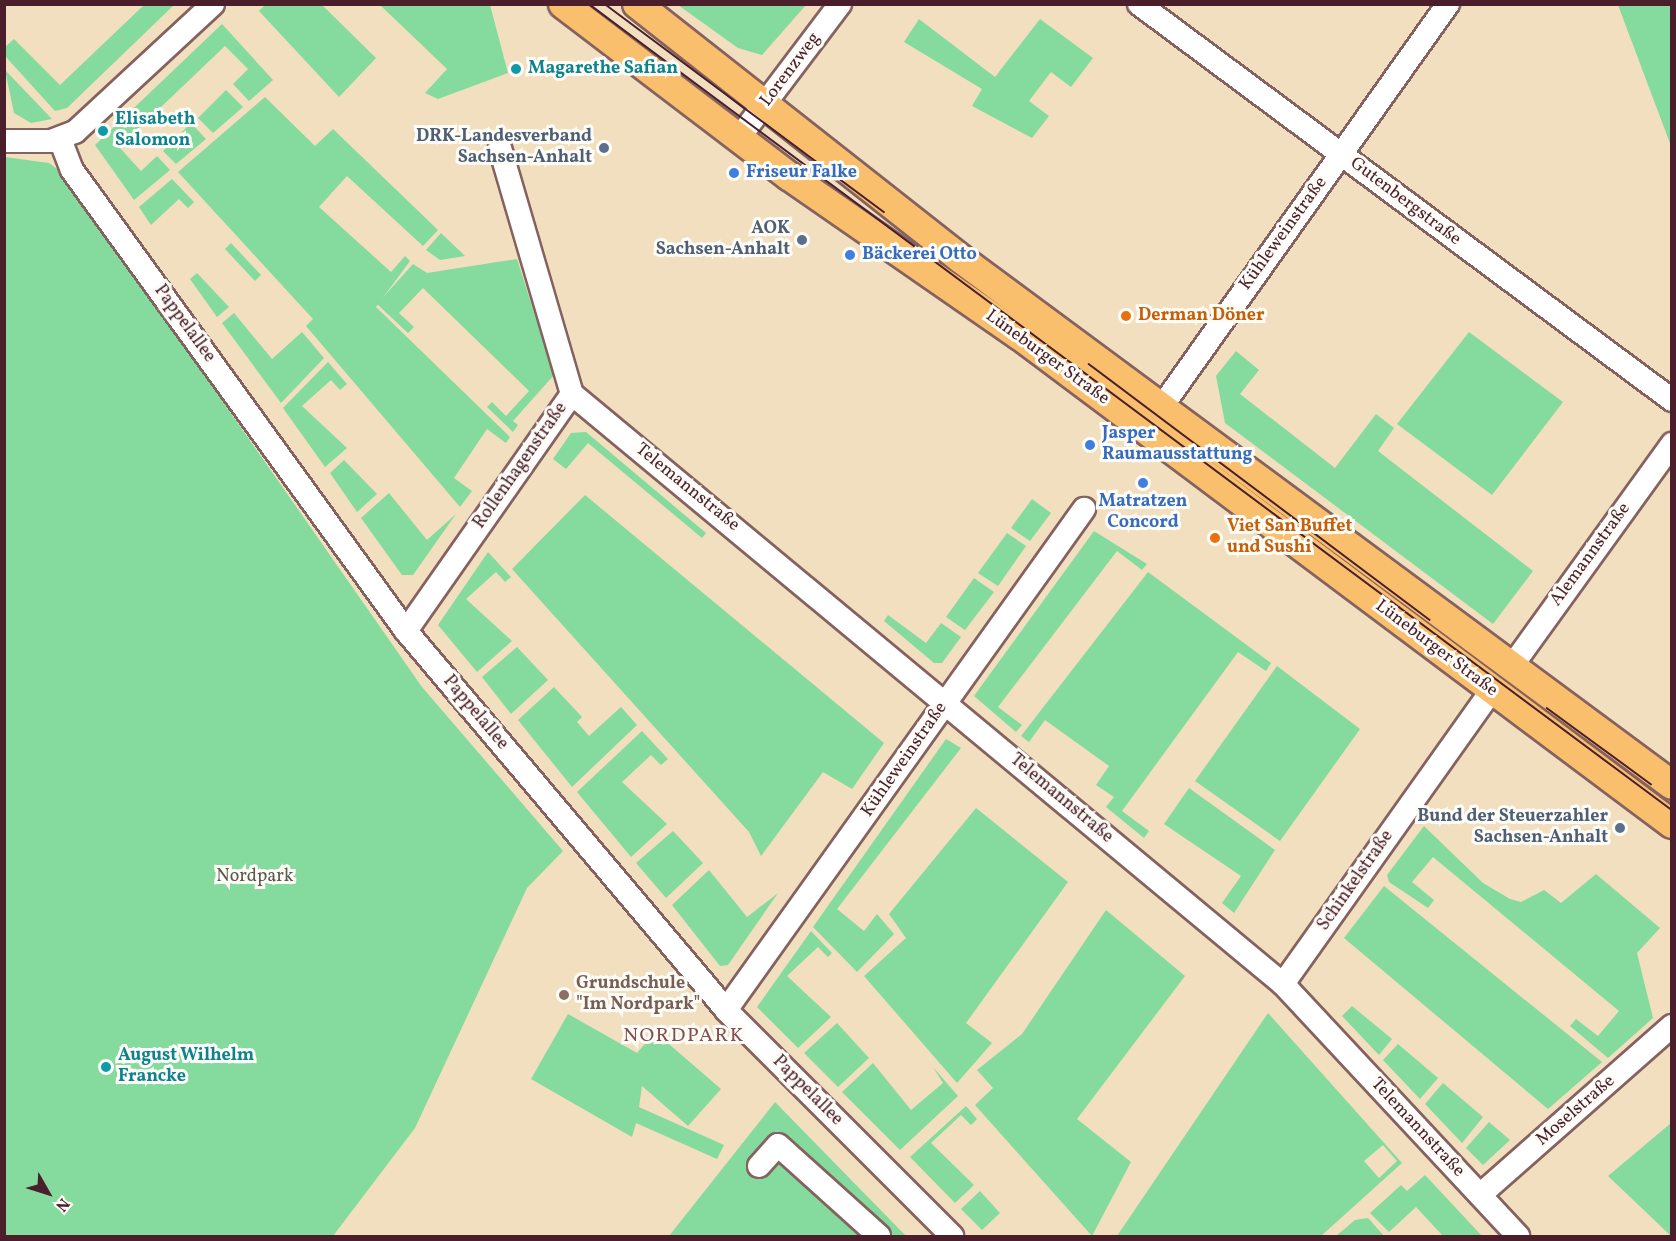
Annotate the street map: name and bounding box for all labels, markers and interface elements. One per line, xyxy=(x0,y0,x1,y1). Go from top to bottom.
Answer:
street label: Lorenzweg xyxy=(756,29,826,111)
place label: Magarethe Safian xyxy=(528,58,678,80)
marker: Magarethe Safian xyxy=(509,62,523,76)
place label: Elisabeth Salomon xyxy=(115,110,195,152)
marker: Elisabeth Salomon xyxy=(96,124,110,138)
place label: DRK-Landesverband Sachsen-Anhalt xyxy=(416,127,592,170)
marker: DRK-Landesverband Sachsen-Anhalt xyxy=(597,141,611,155)
street label: Gutenbergstraße xyxy=(1345,153,1465,251)
place label: Friseur Falke xyxy=(746,162,857,184)
marker: Friseur Falke xyxy=(727,166,741,180)
street label: Kühleweinstraße xyxy=(1236,173,1332,295)
place label: AOK Sachsen-Anhalt xyxy=(656,219,790,262)
marker: AOK Sachsen-Anhalt xyxy=(795,233,809,247)
place label: Bäckerei Otto xyxy=(862,244,977,266)
marker: Bäckerei Otto xyxy=(843,248,857,262)
street label: Pappelallee xyxy=(149,281,219,367)
place label: Derman Döner xyxy=(1138,305,1264,327)
street label: Lüneburger Straße xyxy=(981,306,1113,410)
marker: Derman Döner xyxy=(1119,309,1133,323)
street label: Rollenhagenstraße xyxy=(469,399,573,533)
place label: Jasper Raumausstattung xyxy=(1102,424,1252,466)
marker: Jasper Raumausstattung xyxy=(1083,438,1097,452)
street label: Telemannstraße xyxy=(630,439,744,537)
marker: Matratzen Concord xyxy=(1136,476,1150,490)
place label: Matratzen Concord xyxy=(1099,492,1187,534)
street label: Alemannstraße xyxy=(1546,499,1636,611)
place label: Viet San Buffet und Sushi xyxy=(1227,517,1352,560)
marker: Viet San Buffet und Sushi xyxy=(1208,531,1222,545)
street label: Lüneburger Straße xyxy=(1370,596,1502,702)
street label: Pappelallee xyxy=(438,671,512,755)
street label: Kühleweinstraße xyxy=(857,698,953,822)
street label: Telemannstraße xyxy=(1005,750,1117,848)
place label: Bund der Steuerzahler Sachsen-Anhalt xyxy=(1417,807,1608,850)
marker: Bund der Steuerzahler Sachsen-Anhalt xyxy=(1613,821,1627,835)
street label: Schinkelstraße xyxy=(1313,827,1399,935)
park label: Nordpark xyxy=(216,866,294,888)
place label: Grundschule "Im Nordpark" xyxy=(576,974,700,1016)
marker: Grundschule "Im Nordpark" xyxy=(557,988,571,1002)
district label: NORDPARK xyxy=(623,1024,745,1048)
place label: August Wilhelm Francke xyxy=(118,1046,255,1088)
street label: Pappelallee xyxy=(767,1051,847,1131)
marker: August Wilhelm Francke xyxy=(99,1060,113,1074)
street label: Moselstraße xyxy=(1532,1071,1620,1151)
street label: Telemannstraße xyxy=(1365,1074,1469,1182)
north arrow xyxy=(18,1163,78,1223)
text: N xyxy=(50,1193,74,1216)

